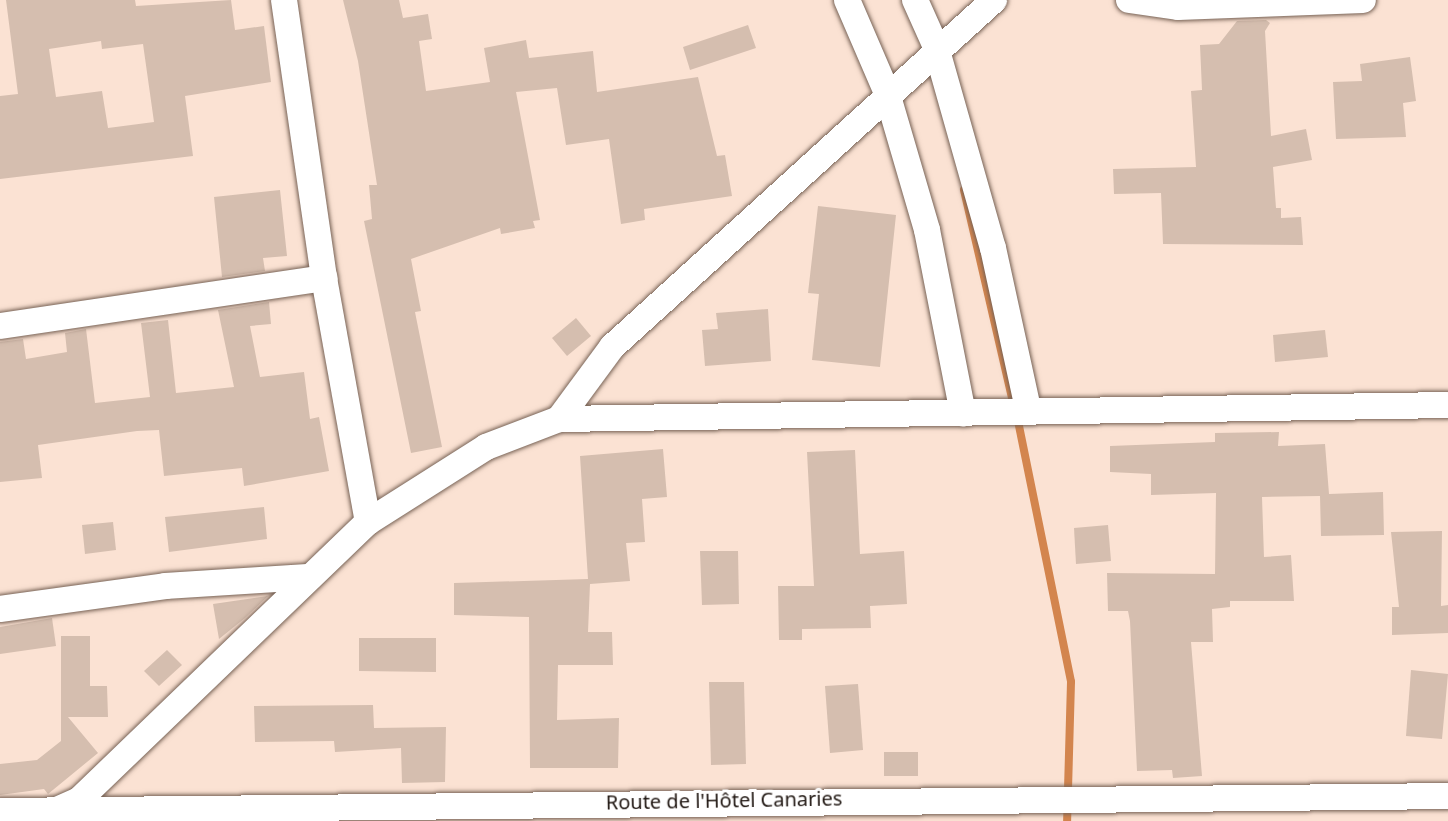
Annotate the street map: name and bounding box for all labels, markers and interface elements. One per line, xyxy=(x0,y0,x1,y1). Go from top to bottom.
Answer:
street label: Route de l'Hôtel Canaries xyxy=(606,786,842,814)

